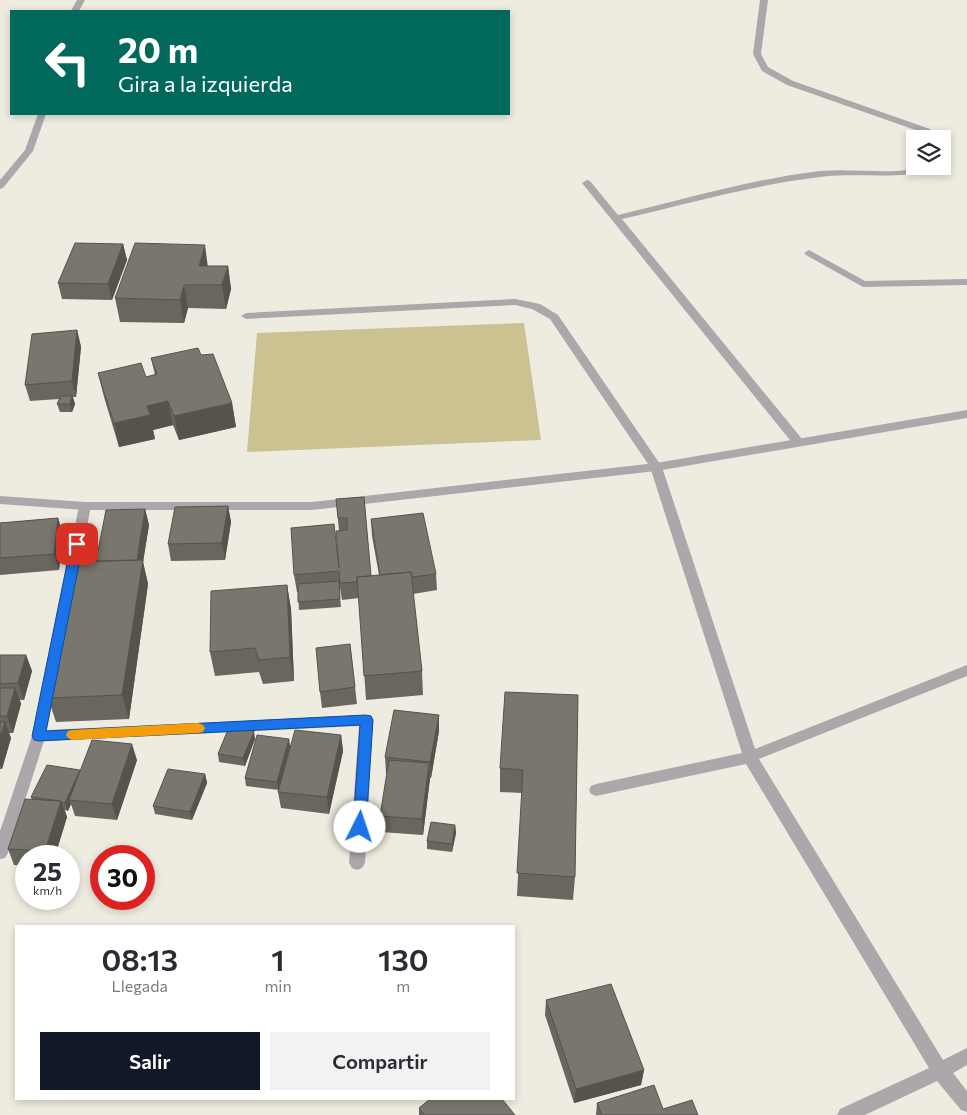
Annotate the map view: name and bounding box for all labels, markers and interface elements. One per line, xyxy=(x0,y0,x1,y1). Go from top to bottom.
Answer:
text: 20 m xyxy=(118,27,198,70)
icon: left xyxy=(35,30,100,95)
text: Gira a la izquierda xyxy=(118,70,293,97)
map controls xyxy=(906,130,951,175)
button: layers xyxy=(906,130,951,175)
pin xyxy=(56,523,98,565)
icon: arrive xyxy=(63,530,91,558)
position arrow xyxy=(333,800,385,852)
speed limit sign: 30 xyxy=(90,845,155,910)
text: 25 xyxy=(33,856,62,886)
text: km/h xyxy=(33,883,62,897)
text: 08:13 xyxy=(101,940,178,977)
text: 1 xyxy=(271,940,285,977)
text: 130 xyxy=(378,940,429,977)
text: Llegada xyxy=(112,976,168,995)
text: min xyxy=(264,976,292,995)
text: m xyxy=(396,976,410,995)
button: Salir xyxy=(40,1032,260,1090)
button: Compartir xyxy=(270,1032,490,1090)

